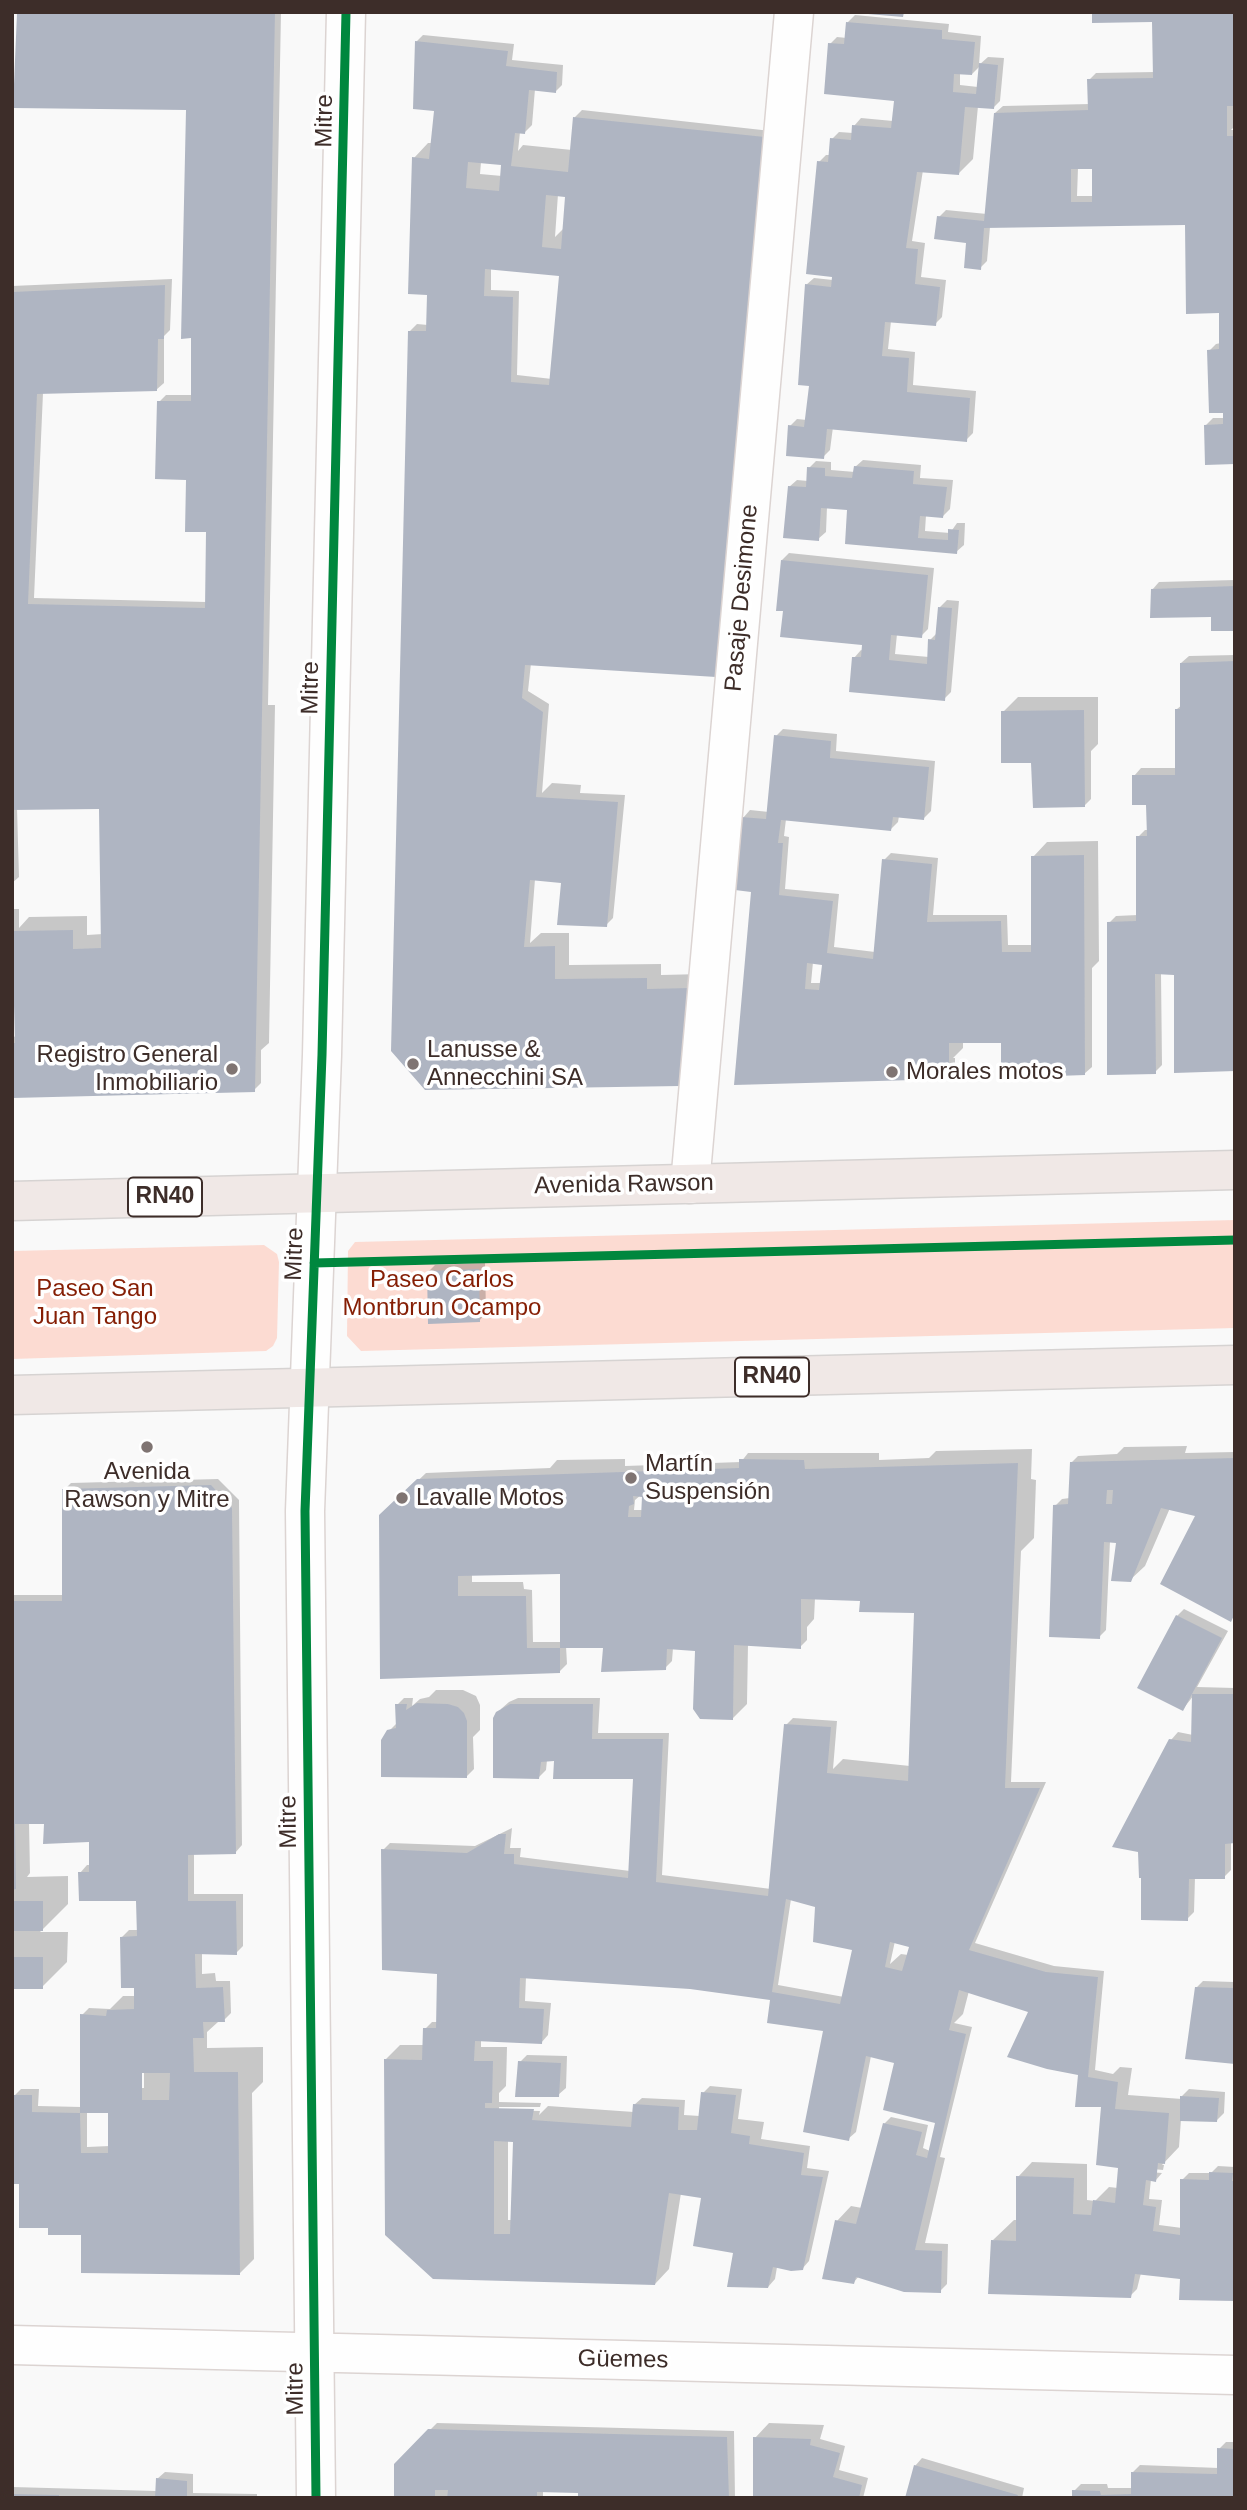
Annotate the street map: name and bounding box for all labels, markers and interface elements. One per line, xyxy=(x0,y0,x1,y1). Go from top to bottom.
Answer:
street label: Mitre xyxy=(310,94,340,148)
street label: Pasaje Desimone xyxy=(719,503,765,693)
street label: Mitre xyxy=(296,661,326,715)
place label: Lanusse & Annecchini SA xyxy=(427,1036,583,1092)
place label: Registro General Inmobiliario xyxy=(37,1041,218,1097)
marker: Lanusse & Annecchini SA xyxy=(405,1056,421,1072)
place label: Morales motos xyxy=(906,1058,1063,1086)
marker: Registro General Inmobiliario xyxy=(224,1061,240,1077)
marker: Morales motos xyxy=(884,1064,900,1080)
street label: Avenida Rawson xyxy=(534,1169,714,1201)
road number: RN40 xyxy=(128,1178,202,1216)
street label: Mitre xyxy=(280,1227,310,1281)
park label: Paseo Carlos Montbrun Ocampo xyxy=(343,1266,541,1322)
park label: Paseo San Juan Tango xyxy=(33,1275,157,1331)
road number: RN40 xyxy=(735,1358,809,1396)
marker: Avenida Rawson y Mitre xyxy=(139,1439,155,1455)
place label: Martín Suspensión xyxy=(645,1450,770,1506)
place label: Avenida Rawson y Mitre xyxy=(64,1458,230,1514)
marker: Martín Suspensión xyxy=(623,1470,639,1486)
place label: Lavalle Motos xyxy=(416,1484,564,1512)
marker: Lavalle Motos xyxy=(394,1490,410,1506)
street label: Mitre xyxy=(274,1795,304,1849)
street label: Güemes xyxy=(577,2345,669,2375)
street label: Mitre xyxy=(281,2362,311,2416)

